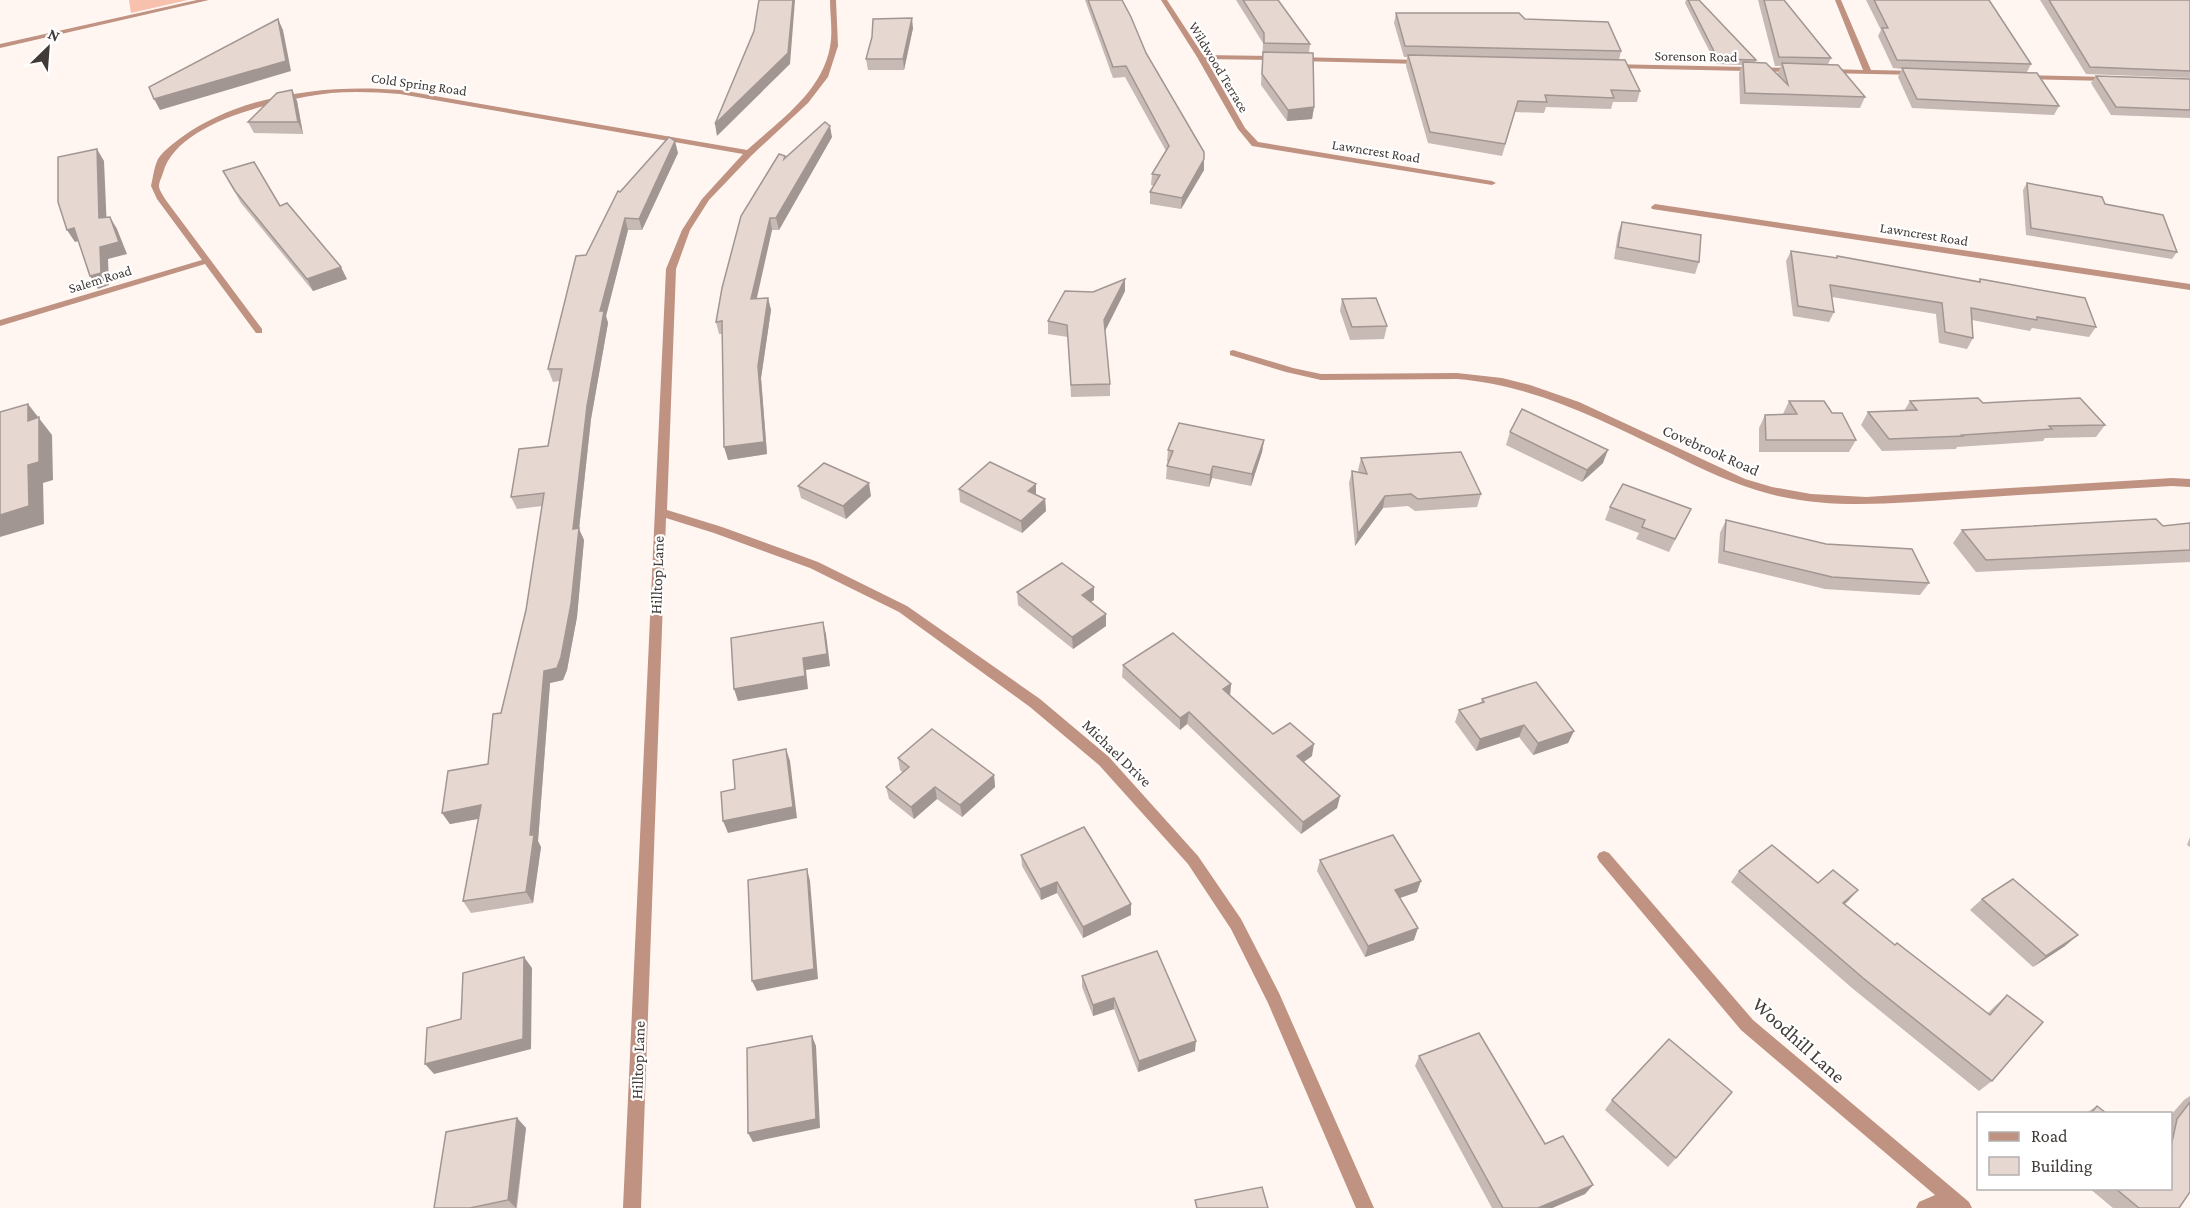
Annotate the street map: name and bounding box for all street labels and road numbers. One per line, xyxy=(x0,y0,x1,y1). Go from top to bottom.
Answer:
street label: Wildwood Terrace xyxy=(1186,19,1252,115)
street label: Sorenson Road xyxy=(1654,47,1738,65)
street label: Cold Spring Road xyxy=(370,69,469,99)
street label: Lawncrest Road xyxy=(1331,136,1422,166)
street label: Lawncrest Road xyxy=(1879,219,1970,249)
street label: Salem Road xyxy=(67,262,134,296)
street label: Covebrook Road xyxy=(1660,421,1762,479)
street label: Hilltop Lane xyxy=(647,535,668,615)
street label: Michael Drive xyxy=(1079,716,1155,790)
street label: Woodhill Lane xyxy=(1748,993,1850,1087)
street label: Hilltop Lane xyxy=(628,1020,649,1100)

